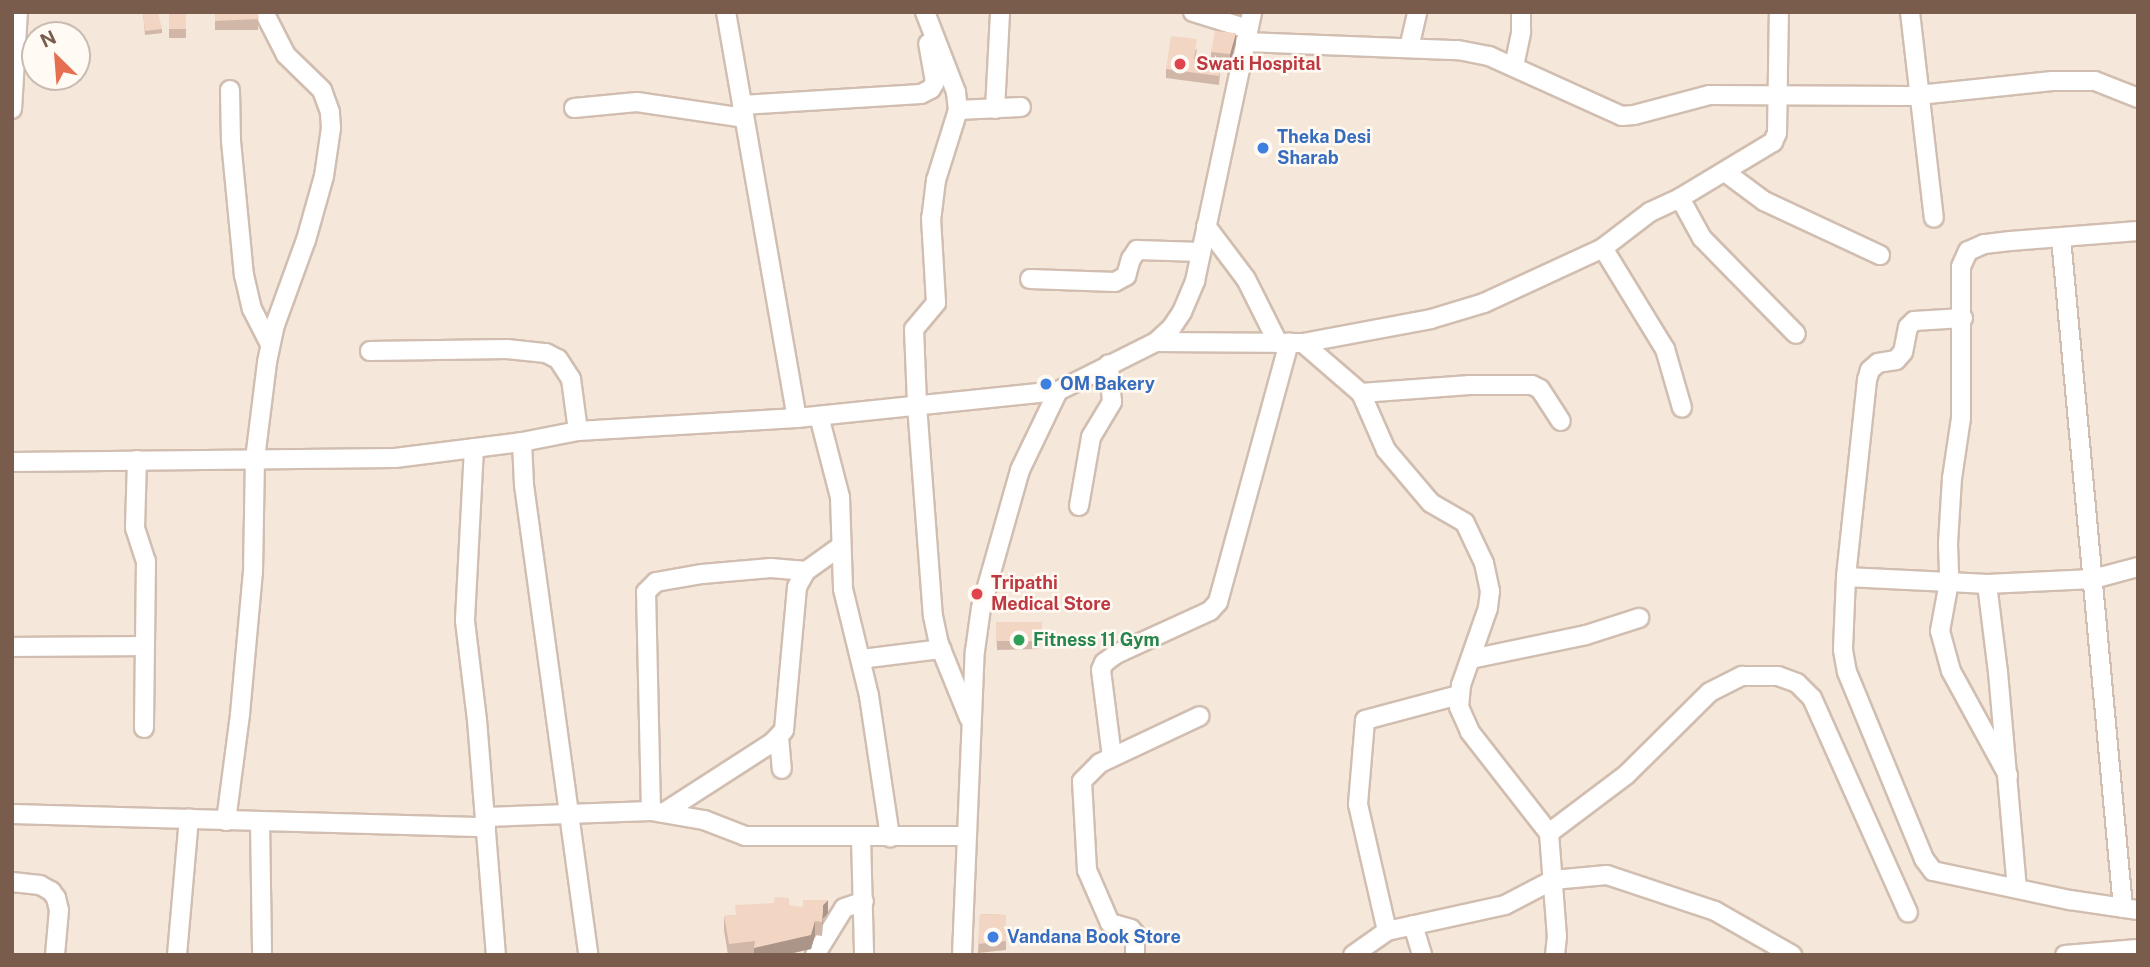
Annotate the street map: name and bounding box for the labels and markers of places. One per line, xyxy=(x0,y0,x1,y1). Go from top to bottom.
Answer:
place label: Swati Hospital xyxy=(1196,53,1321,75)
marker: Swati Hospital xyxy=(1170,54,1190,74)
place label: Theka Desi Sharab xyxy=(1277,127,1371,170)
marker: Theka Desi Sharab xyxy=(1255,140,1271,156)
place label: OM Bakery xyxy=(1060,373,1155,395)
marker: OM Bakery xyxy=(1038,376,1054,392)
place label: Tripathi Medical Store xyxy=(991,573,1111,616)
marker: Tripathi Medical Store xyxy=(969,586,985,602)
place label: Fitness 11 Gym xyxy=(1033,629,1160,651)
marker: Fitness 11 Gym xyxy=(1011,632,1027,648)
place label: Vandana Book Store xyxy=(1007,926,1181,948)
marker: Vandana Book Store xyxy=(985,929,1001,945)

